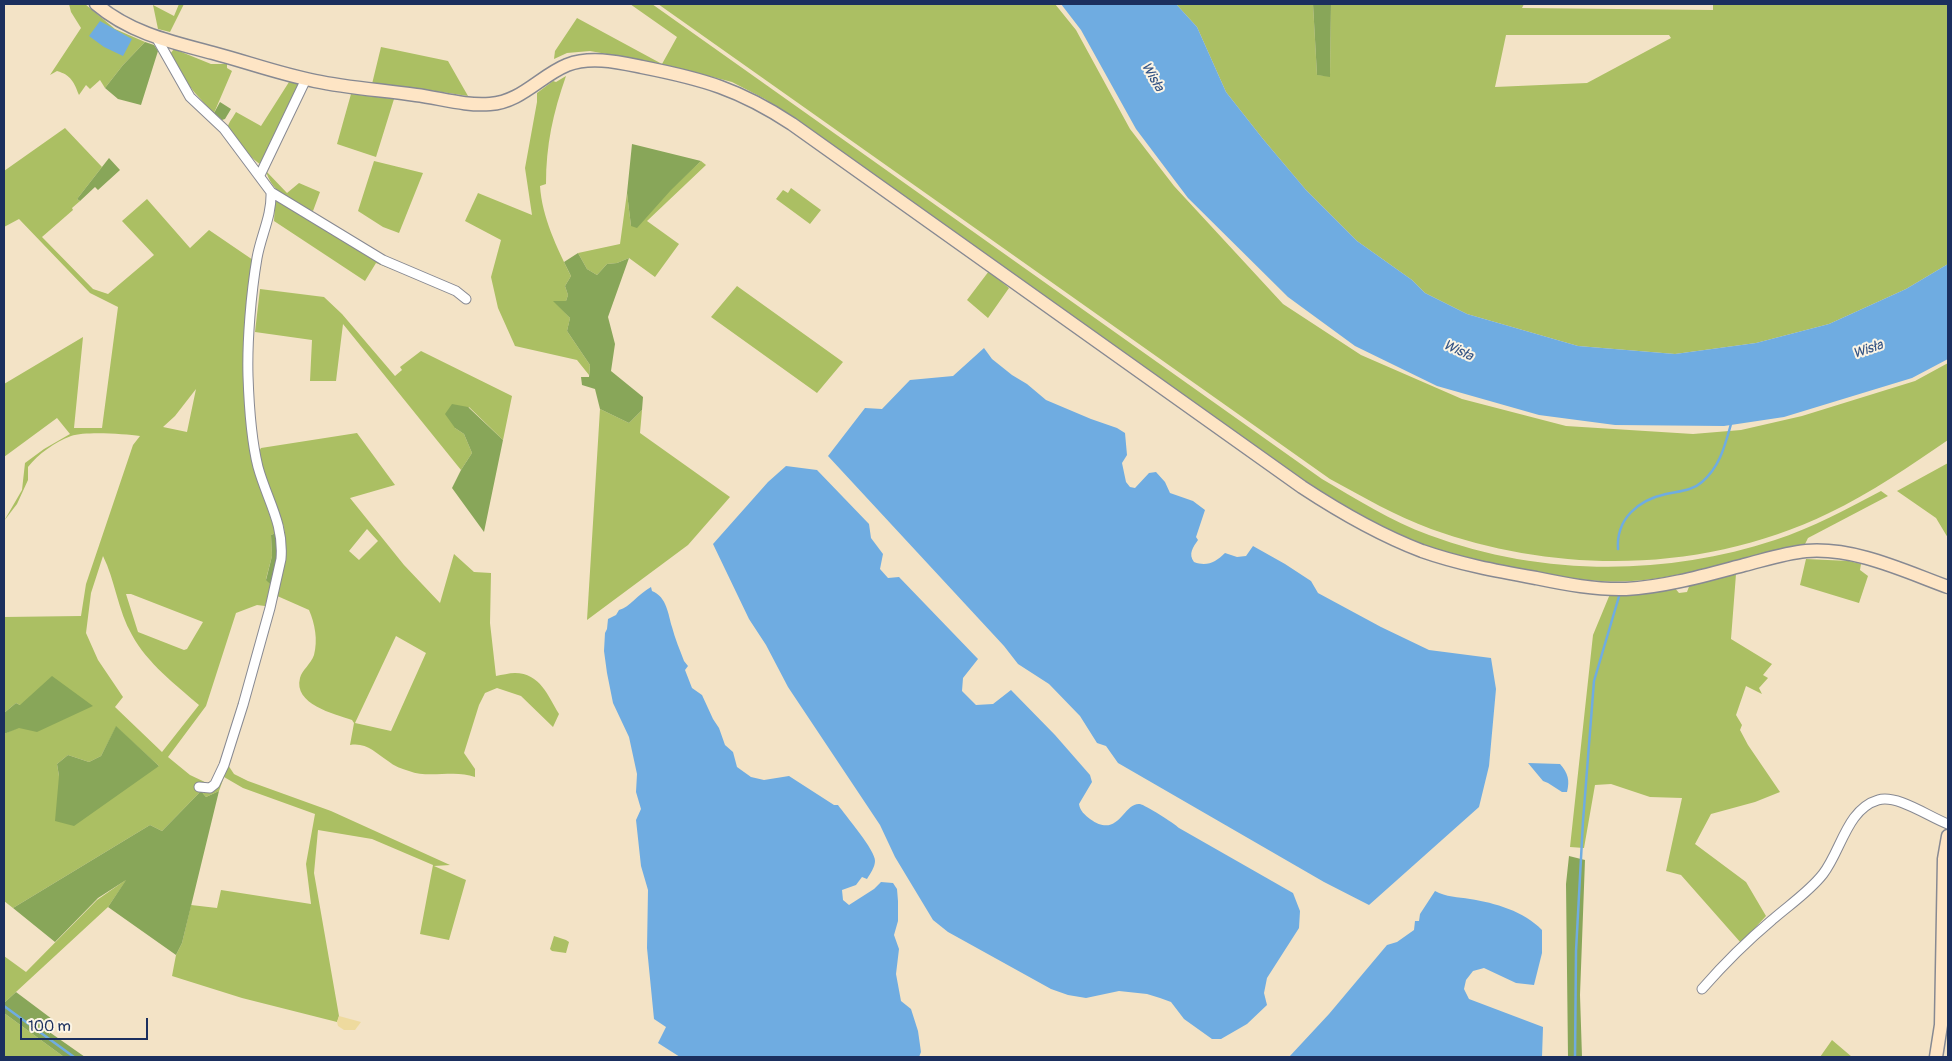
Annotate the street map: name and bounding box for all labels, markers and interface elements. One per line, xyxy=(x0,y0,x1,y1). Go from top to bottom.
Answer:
water label: Wisła xyxy=(1137,60,1167,94)
water label: Wisła xyxy=(1441,337,1475,365)
water label: Wisła xyxy=(1851,337,1885,363)
scale bar xyxy=(22,1008,150,1040)
text: 100 m xyxy=(28,1017,71,1036)

